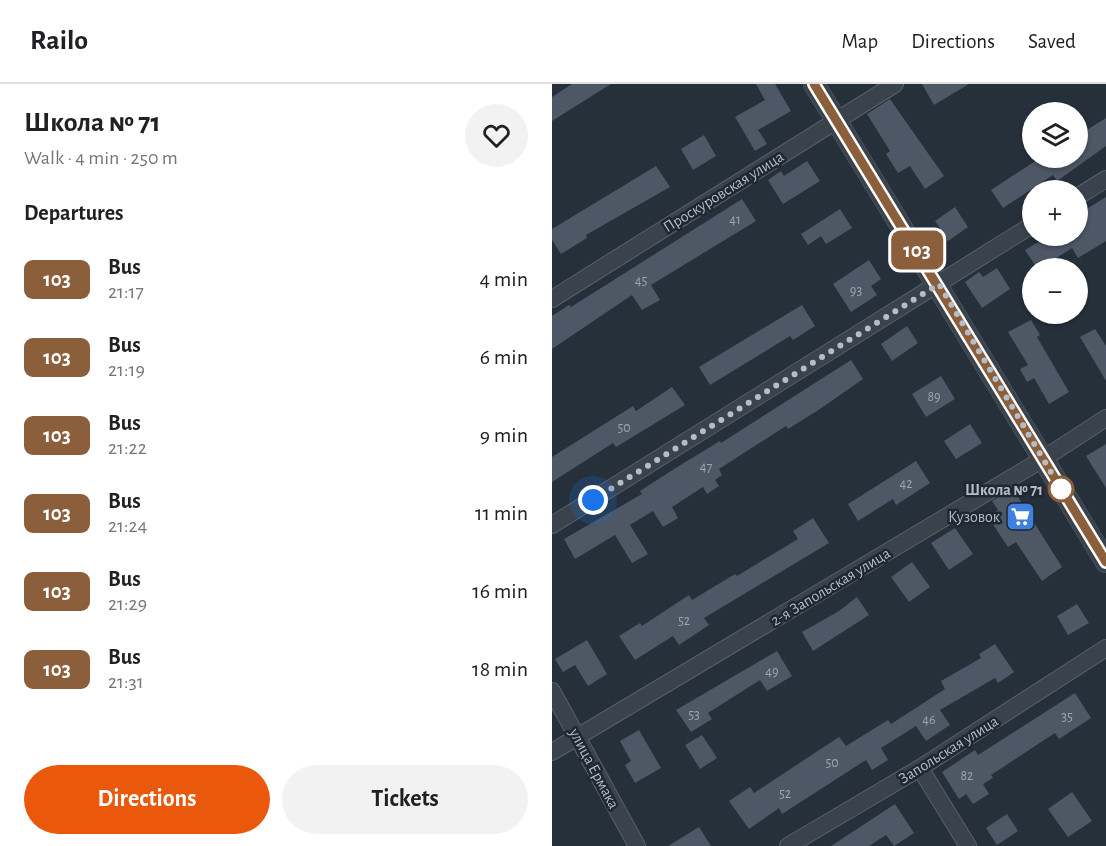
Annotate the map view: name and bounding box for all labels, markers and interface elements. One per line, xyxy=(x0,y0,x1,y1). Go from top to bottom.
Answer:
text: Railo xyxy=(30,27,88,55)
text: Map xyxy=(842,31,878,52)
text: Directions xyxy=(911,31,995,52)
text: Saved xyxy=(1028,31,1076,52)
map controls xyxy=(1022,102,1088,324)
button: layers xyxy=(1022,102,1088,168)
button: heart xyxy=(465,104,528,167)
text: Школа № 71 xyxy=(24,109,161,137)
text: Walk · 4 min · 250 m xyxy=(24,148,178,168)
street label: Проскуровская улица xyxy=(660,148,787,236)
button: + xyxy=(1022,180,1088,246)
text: Departures xyxy=(24,202,124,224)
house number: 41 xyxy=(729,213,741,227)
line badge: 103 xyxy=(882,230,952,270)
text: 103 xyxy=(903,240,931,261)
text: Bus xyxy=(108,256,141,278)
button: − xyxy=(1022,258,1088,324)
text: 4 min xyxy=(480,268,528,290)
text: 103 xyxy=(43,269,71,290)
house number: 45 xyxy=(635,274,647,288)
text: 21:17 xyxy=(108,282,144,302)
house number: 93 xyxy=(850,284,862,298)
text: Bus xyxy=(108,334,141,356)
text: 6 min xyxy=(480,346,528,368)
text: 103 xyxy=(43,347,71,368)
text: 21:19 xyxy=(108,360,145,380)
house number: 89 xyxy=(927,390,941,404)
text: Bus xyxy=(108,412,141,434)
house number: 50 xyxy=(617,421,631,435)
text: 9 min xyxy=(480,424,528,446)
text: 103 xyxy=(43,425,71,446)
text: 21:22 xyxy=(108,438,147,458)
house number: 47 xyxy=(700,460,712,474)
marker: Школа № 71 xyxy=(1048,476,1074,502)
house number: 42 xyxy=(899,477,913,491)
place label: Школа № 71 xyxy=(965,482,1043,498)
your location xyxy=(578,485,608,515)
text: Bus xyxy=(108,490,141,512)
supermarket icon: Кузовок xyxy=(1005,500,1037,532)
text: 11 min xyxy=(475,502,528,524)
text: 103 xyxy=(43,503,71,524)
place label: Кузовок xyxy=(948,509,1001,526)
text: 21:24 xyxy=(108,516,147,536)
street label: 2-я Запольская улица xyxy=(768,545,894,630)
text: Bus xyxy=(108,568,141,590)
text: 16 min xyxy=(472,580,528,602)
text: 103 xyxy=(43,581,71,602)
text: 21:29 xyxy=(108,594,147,614)
house number: 52 xyxy=(678,614,690,628)
text: Bus xyxy=(108,646,141,668)
text: 18 min xyxy=(472,658,528,680)
text: 103 xyxy=(43,659,71,680)
house number: 49 xyxy=(765,665,779,679)
text: 21:31 xyxy=(108,672,144,692)
house number: 53 xyxy=(688,708,700,722)
house number: 35 xyxy=(1061,710,1073,724)
street label: Запольская улица xyxy=(896,713,1002,788)
house number: 46 xyxy=(922,713,936,727)
street label: улица Ермака xyxy=(565,725,622,812)
house number: 50 xyxy=(825,756,839,770)
button: Directions xyxy=(24,765,270,834)
button: Tickets xyxy=(282,765,528,834)
house number: 82 xyxy=(960,769,974,783)
house number: 52 xyxy=(779,787,791,801)

